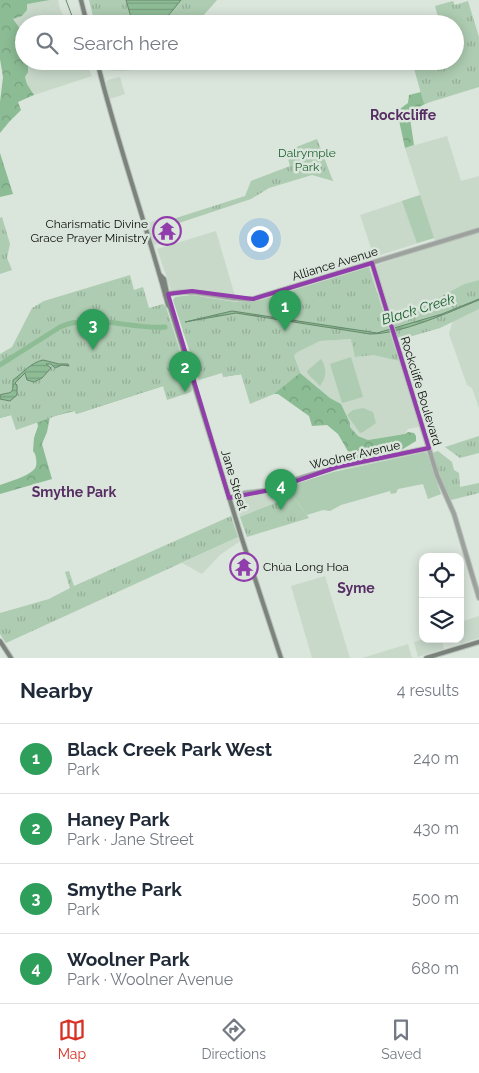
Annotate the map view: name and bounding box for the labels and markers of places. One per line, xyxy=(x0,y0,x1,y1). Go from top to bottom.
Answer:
temple icon: Charismatic Divine Grace Prayer Ministry xyxy=(152,216,182,246)
place label: Charismatic Divine Grace Prayer Ministry xyxy=(30,217,148,245)
pin: 1 xyxy=(269,290,301,331)
pin: 3 xyxy=(77,309,109,350)
pin: 2 xyxy=(169,351,201,392)
pin: 4 xyxy=(265,469,297,510)
temple icon: Chùa Long Hoa xyxy=(229,552,259,582)
place label: Chùa Long Hoa xyxy=(263,560,349,574)

